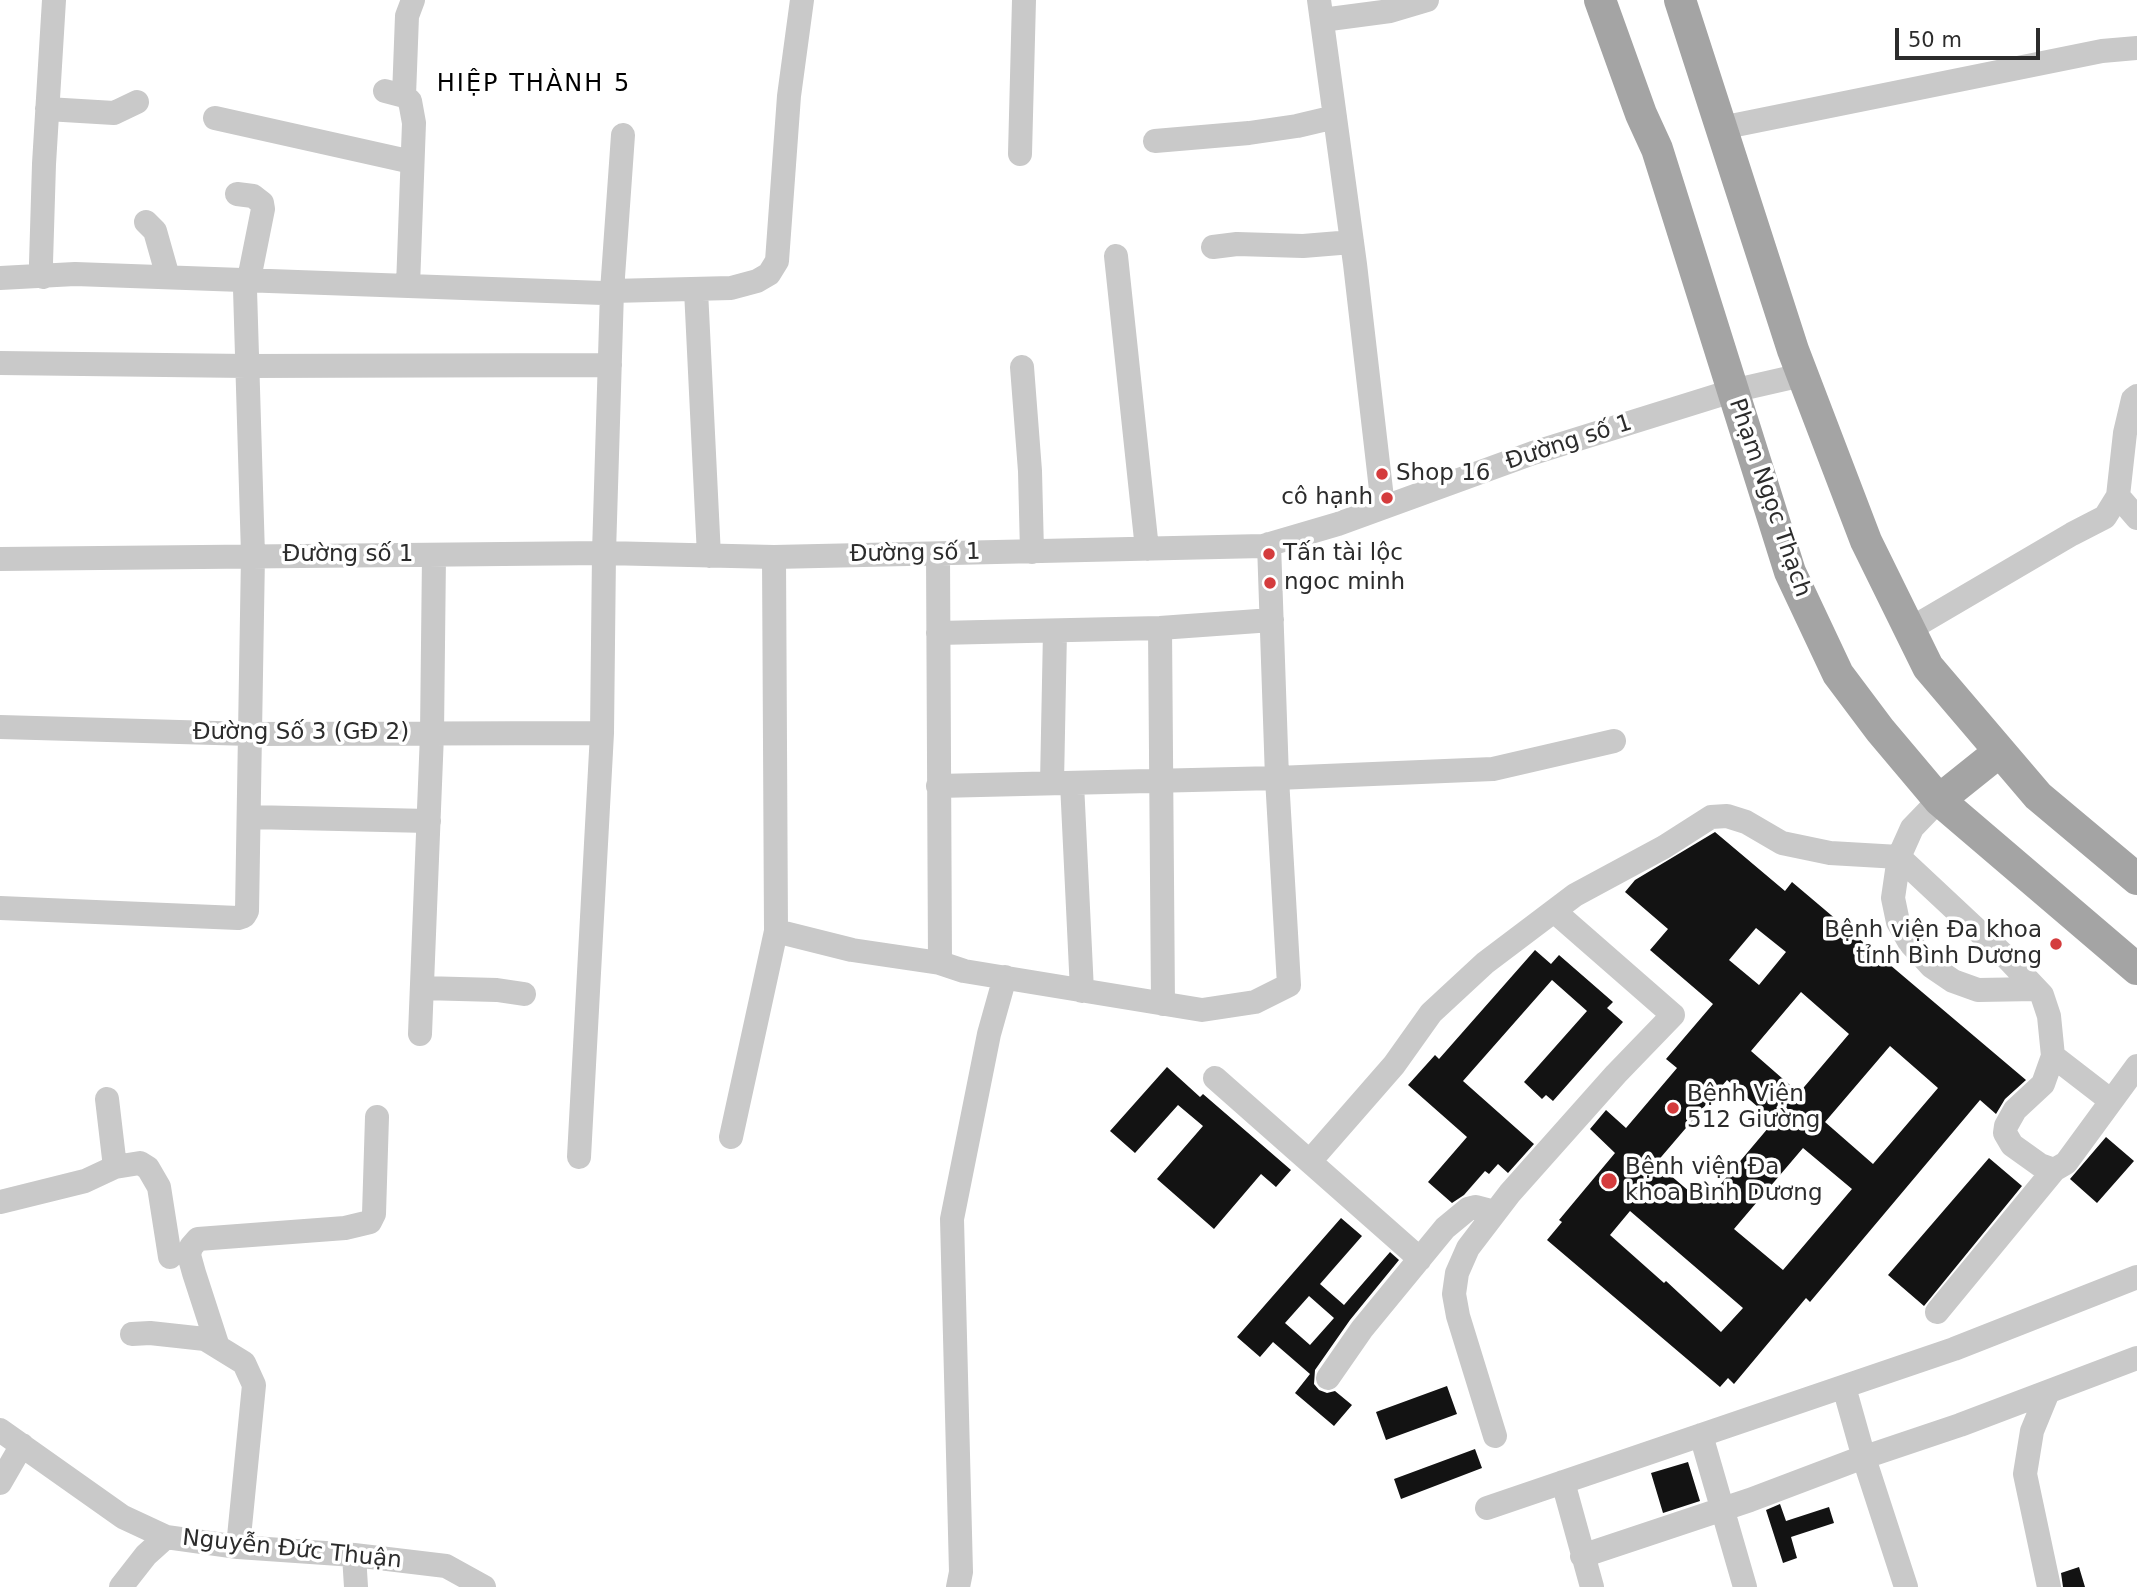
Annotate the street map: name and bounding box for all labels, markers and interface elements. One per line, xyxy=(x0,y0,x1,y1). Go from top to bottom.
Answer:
scale bar xyxy=(1899,14,2044,58)
text: 50 m xyxy=(1908,28,1962,52)
district label: HIỆP THÀNH 5 xyxy=(438,71,630,99)
street label: Phạm Ngọc Thạch xyxy=(1722,395,1816,601)
street label: Đường số 1 xyxy=(1502,410,1636,476)
place label: Shop 16 xyxy=(1396,460,1490,488)
marker: Shop 16 xyxy=(1374,466,1390,482)
place label: cô hạnh xyxy=(1281,484,1373,512)
marker: cô hạnh xyxy=(1379,490,1395,506)
street label: Đường số 1 xyxy=(849,539,981,569)
place label: Tấn tài lộc xyxy=(1283,540,1403,568)
street label: Đường số 1 xyxy=(283,541,413,569)
marker: Tấn tài lộc xyxy=(1261,546,1277,562)
place label: ngoc minh xyxy=(1284,569,1405,597)
marker: ngoc minh xyxy=(1262,575,1278,591)
street label: Đường Số 3 (GĐ 2) xyxy=(193,719,409,747)
place label: Bệnh viện Đa khoa tỉnh Bình Dương xyxy=(1824,917,2042,971)
marker: Bệnh viện Đa khoa tỉnh Bình Dương xyxy=(2048,936,2064,952)
place label: Bệnh Viện 512 Giường xyxy=(1687,1081,1820,1135)
marker: Bệnh Viện 512 Giường xyxy=(1665,1100,1681,1116)
place label: Bệnh viện Đa khoa Bình Dương xyxy=(1625,1154,1823,1208)
marker: Bệnh viện Đa khoa Bình Dương xyxy=(1599,1171,1619,1191)
street label: Nguyễn Đức Thuận xyxy=(181,1525,403,1575)

